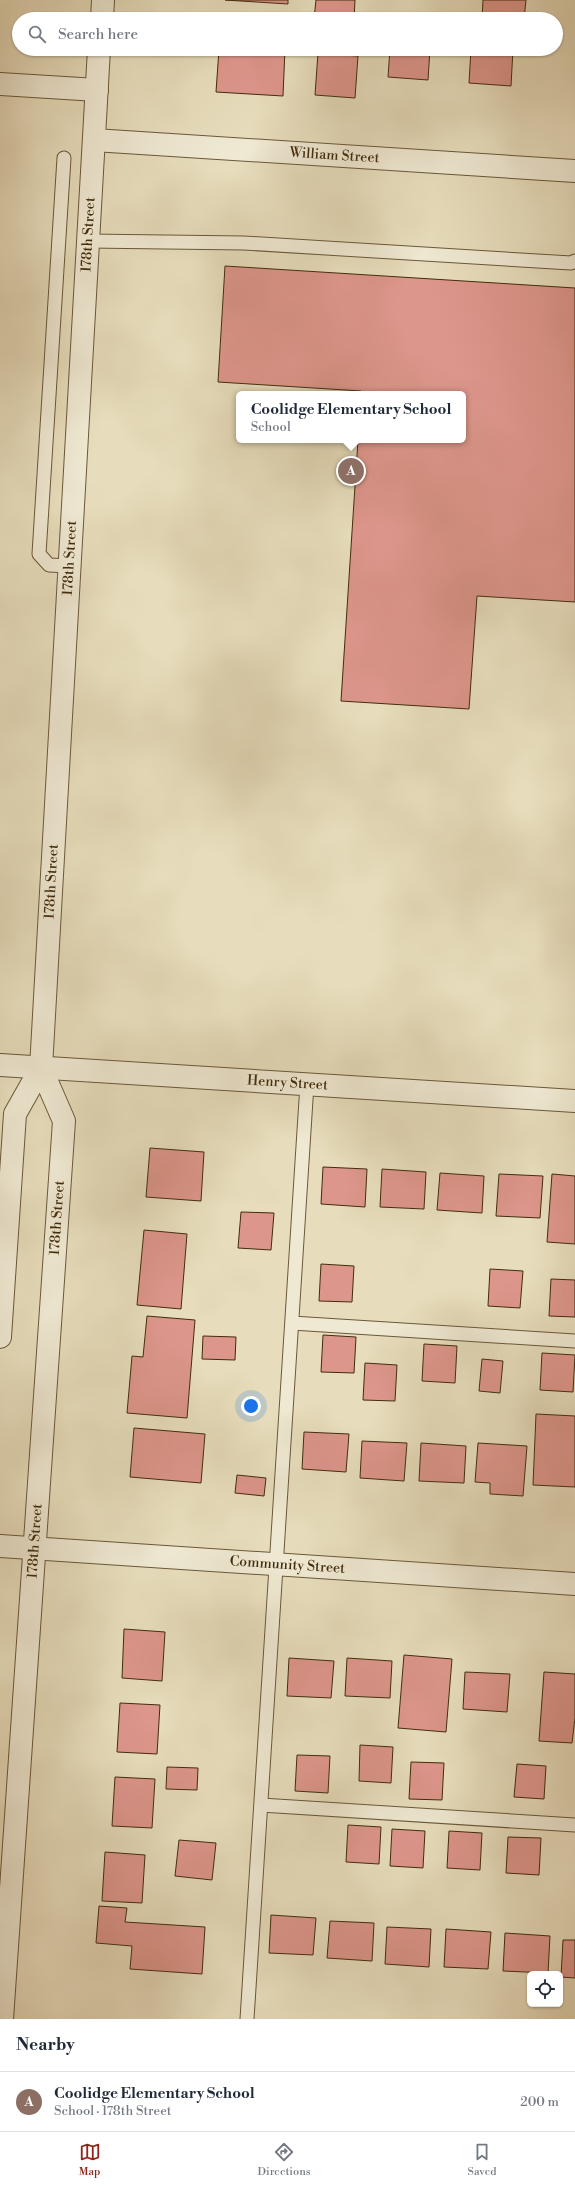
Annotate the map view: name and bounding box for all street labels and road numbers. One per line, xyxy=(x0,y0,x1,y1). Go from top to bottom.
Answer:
street label: William Street xyxy=(288,144,380,167)
street label: 178th Street xyxy=(77,197,100,273)
street label: 178th Street xyxy=(59,520,81,596)
street label: 178th Street xyxy=(40,844,63,920)
street label: Henry Street xyxy=(246,1071,328,1095)
street label: 178th Street xyxy=(46,1180,69,1256)
street label: 178th Street xyxy=(23,1503,47,1579)
street label: Community Street xyxy=(229,1552,346,1578)

